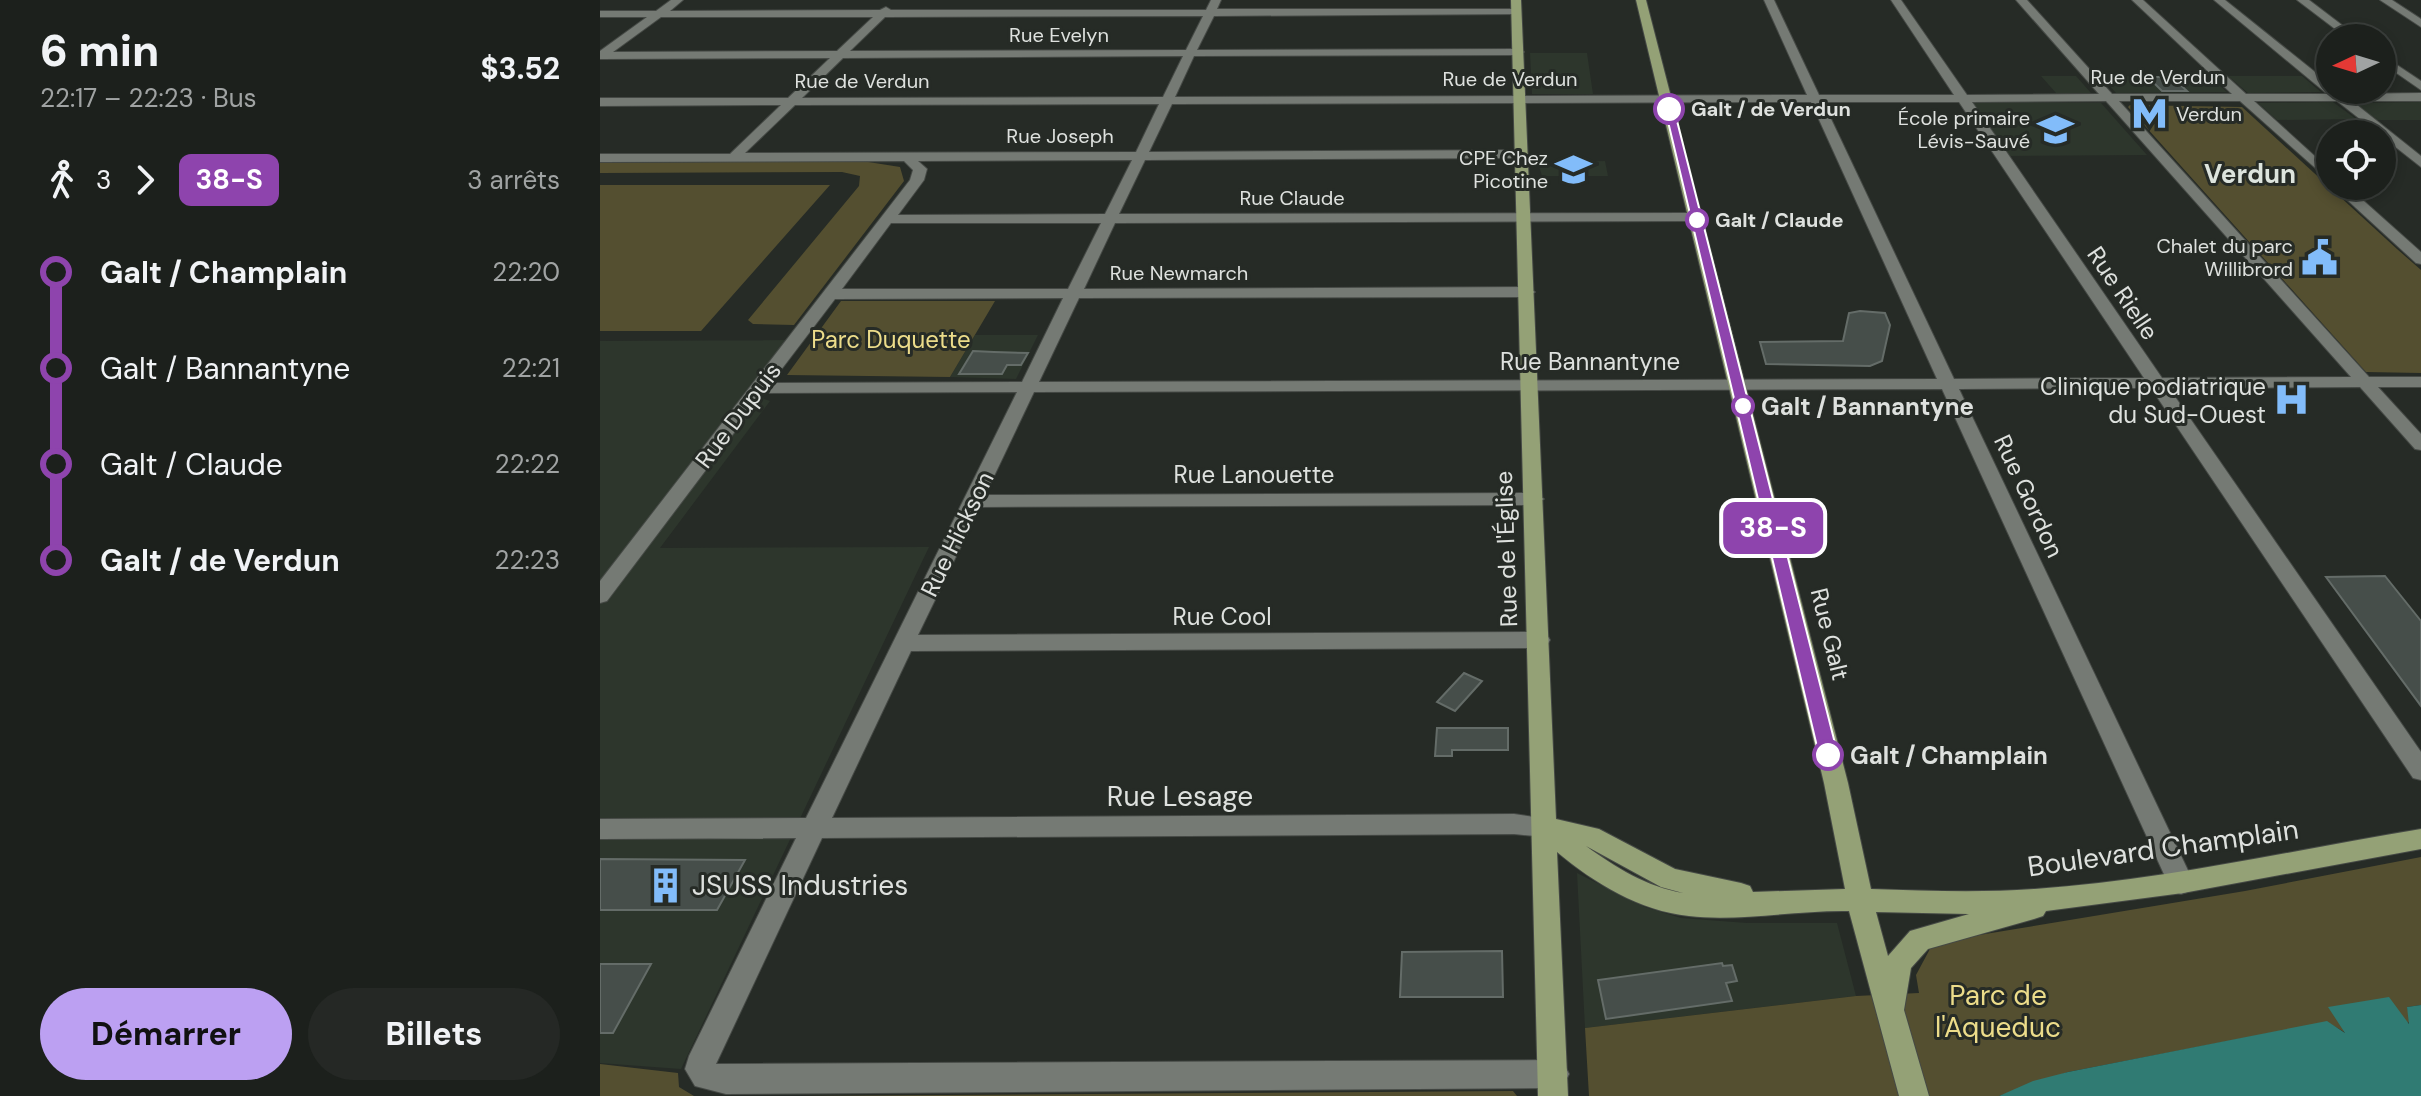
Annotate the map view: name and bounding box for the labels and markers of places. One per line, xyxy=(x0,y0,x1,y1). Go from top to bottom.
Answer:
marker: Galt / de Verdun xyxy=(1654,94,1684,124)
metro station icon: Verdun xyxy=(2131,95,2169,133)
place label: Galt / de Verdun xyxy=(1691,96,1851,122)
place label: Verdun xyxy=(2176,101,2242,127)
place label: École primaire Lévis-Sauvé xyxy=(1898,105,2030,154)
school or university icon: École primaire Lévis-Sauvé xyxy=(2037,110,2075,148)
place label: CPE Chez Picotine xyxy=(1459,145,1548,194)
school or university icon: CPE Chez Picotine xyxy=(1555,151,1593,189)
place label: Galt / Claude xyxy=(1715,207,1844,233)
marker: Galt / Claude xyxy=(1686,209,1708,231)
place label: Chalet du parc Willibrord xyxy=(2156,233,2293,282)
public building icon: Chalet du parc Willibrord xyxy=(2300,238,2338,276)
place label: Clinique podiatrique du Sud-Ouest xyxy=(2040,371,2266,430)
hospital icon: Clinique podiatrique du Sud-Ouest xyxy=(2273,381,2311,419)
place label: Galt / Bannantyne xyxy=(1761,391,1974,422)
marker: Galt / Bannantyne xyxy=(1732,395,1754,417)
marker: Galt / Champlain xyxy=(1813,740,1843,770)
place label: Galt / Champlain xyxy=(1850,740,2048,771)
building icon: JSUSS Industries xyxy=(647,866,685,904)
place label: JSUSS Industries xyxy=(692,867,908,904)

